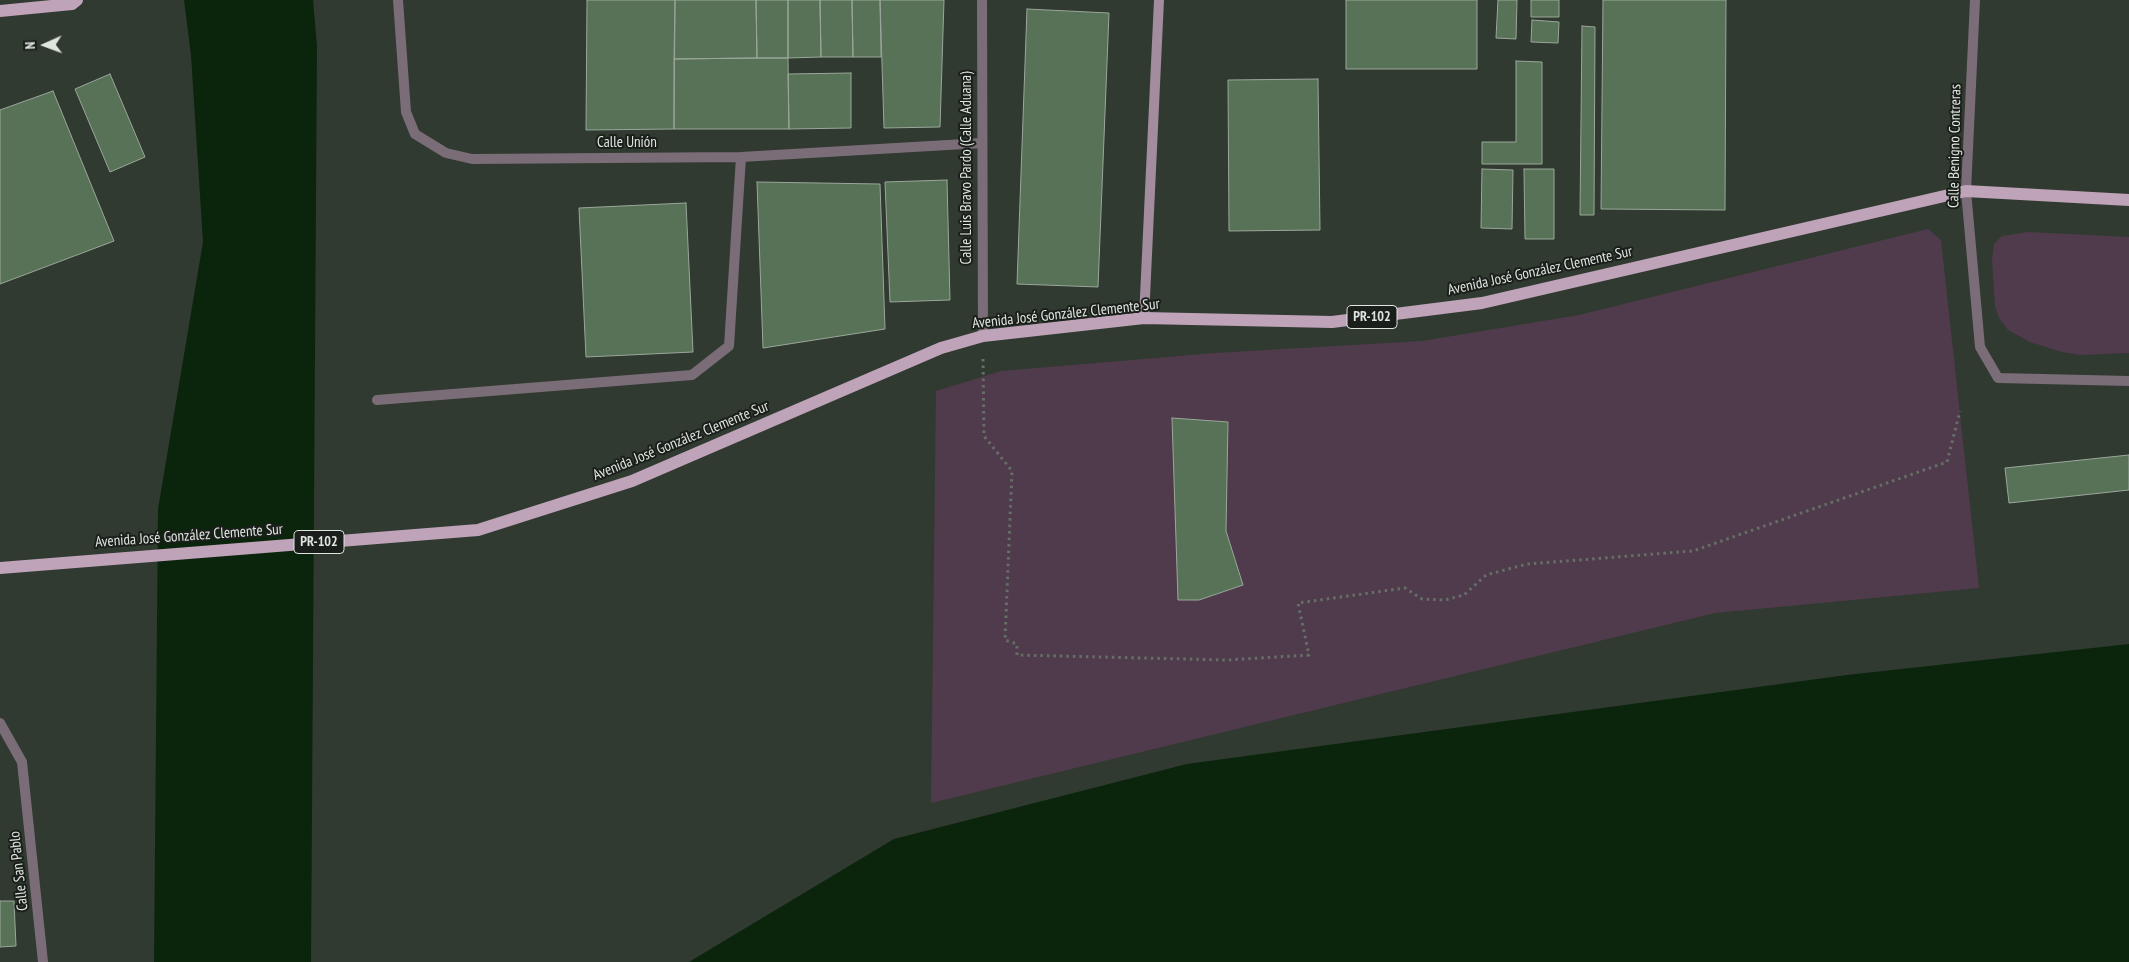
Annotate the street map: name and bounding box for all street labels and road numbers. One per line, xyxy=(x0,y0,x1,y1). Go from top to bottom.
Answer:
street label: Calle Luis Bravo Pardo (Calle Aduana) xyxy=(958,71,976,265)
street label: Calle Benigno Contreras xyxy=(1945,84,1965,208)
street label: Calle Unión xyxy=(597,134,657,152)
street label: Avenida José González Clemente Sur xyxy=(1446,243,1634,299)
street label: Avenida José González Clemente Sur xyxy=(971,295,1161,333)
road number: PR-102 xyxy=(1347,306,1397,328)
street label: Avenida José González Clemente Sur xyxy=(590,397,772,485)
street label: Avenida José González Clemente Sur xyxy=(94,520,284,552)
road number: PR-102 xyxy=(294,530,344,554)
street label: Calle San Pablo xyxy=(6,830,32,912)

